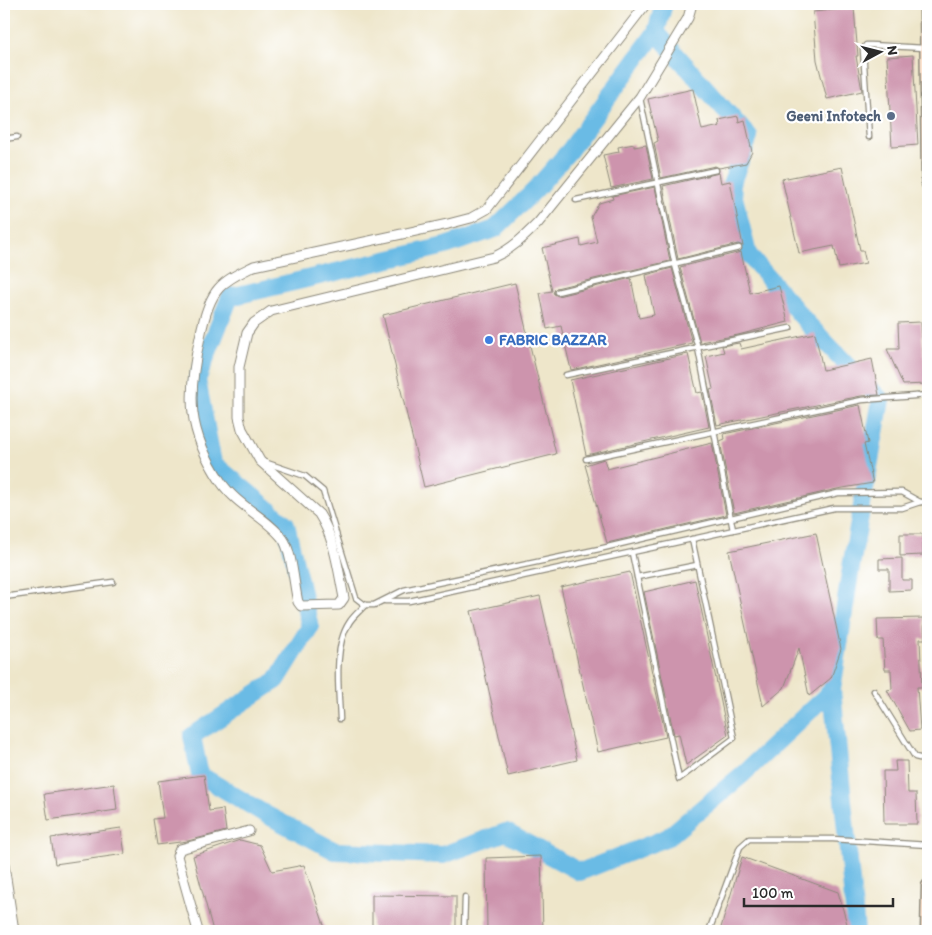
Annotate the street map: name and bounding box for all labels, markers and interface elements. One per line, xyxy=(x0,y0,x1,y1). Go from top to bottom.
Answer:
north arrow xyxy=(854,28,904,78)
text: N xyxy=(883,45,901,56)
place label: Geeni Infotech xyxy=(786,107,882,125)
marker: Geeni Infotech xyxy=(885,110,897,122)
place label: FABRIC BAZZAR xyxy=(499,331,607,349)
marker: FABRIC BAZZAR xyxy=(483,334,495,346)
scale bar xyxy=(744,875,893,907)
text: 100 m xyxy=(752,884,794,902)

